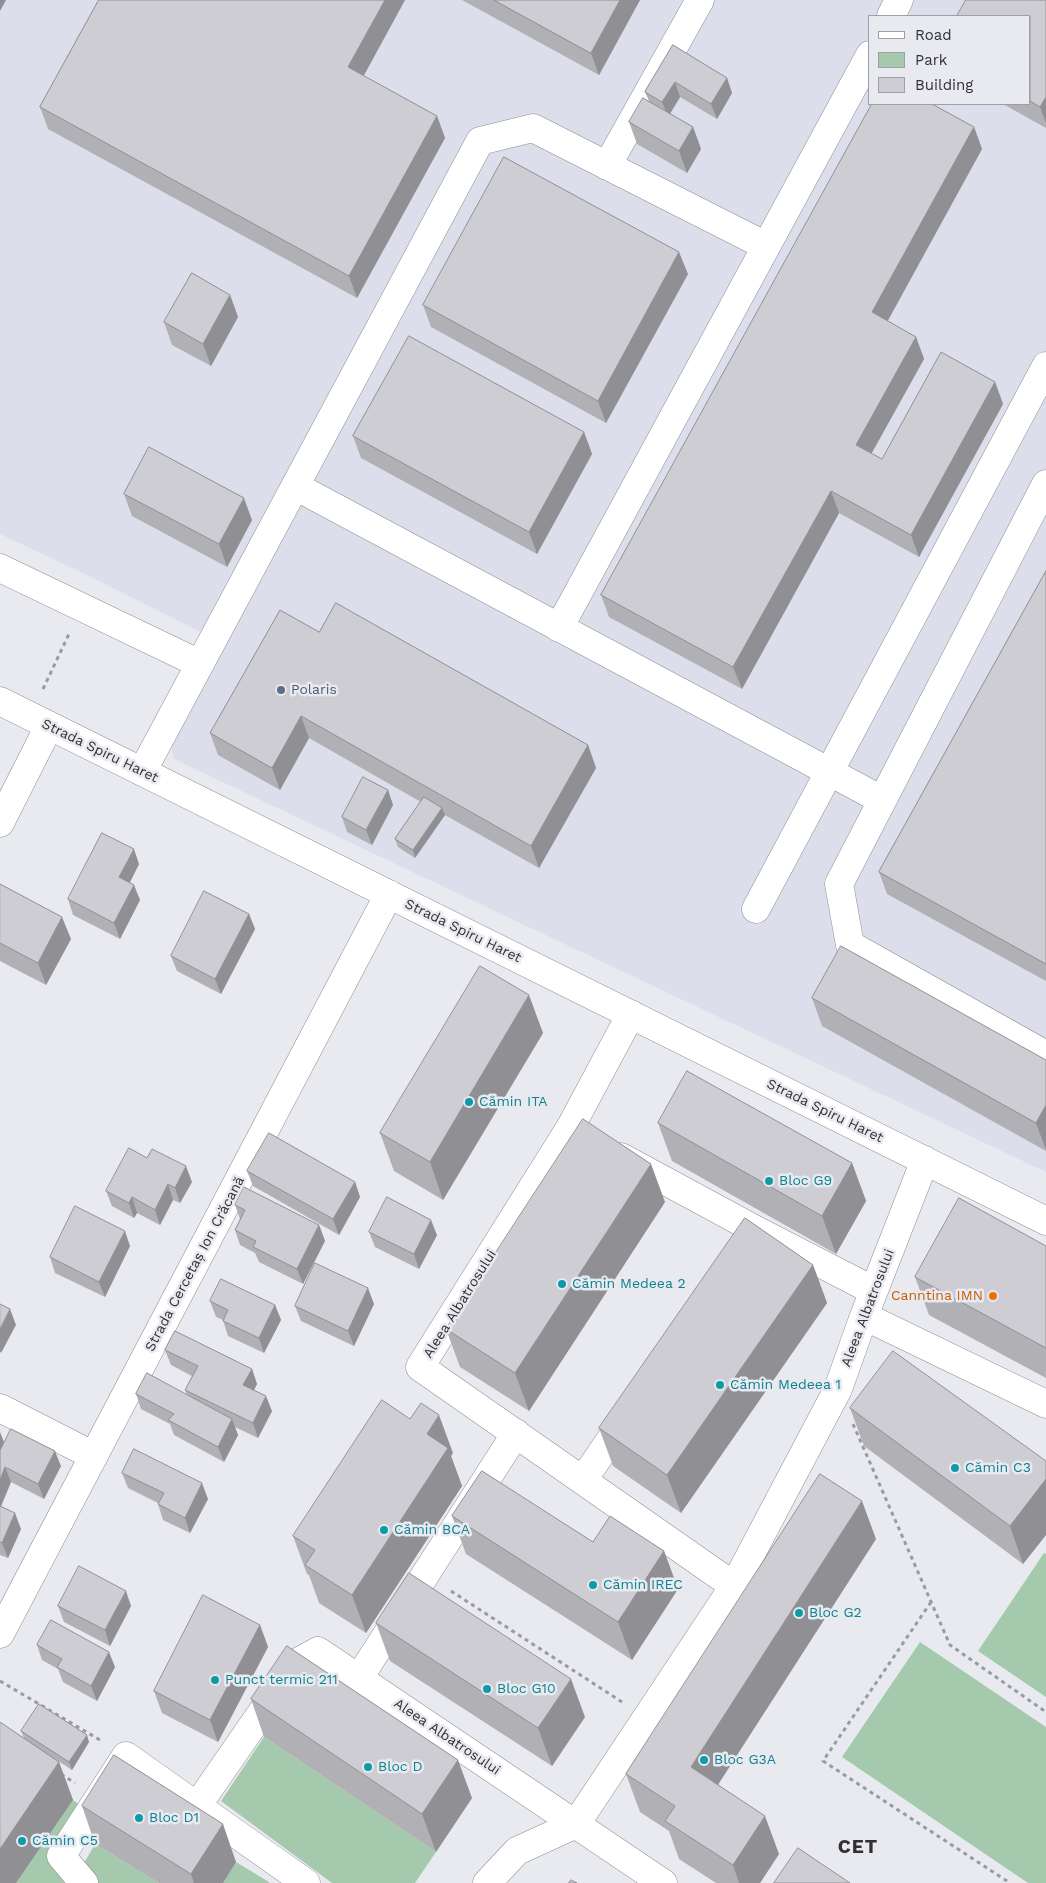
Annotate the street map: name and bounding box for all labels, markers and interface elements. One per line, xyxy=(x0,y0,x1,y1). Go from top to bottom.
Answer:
legend xyxy=(868,15,1031,105)
text: Road xyxy=(915,26,952,44)
text: Park xyxy=(915,51,947,69)
text: Building xyxy=(915,76,973,94)
place label: Polaris xyxy=(291,682,337,698)
marker: Polaris xyxy=(275,684,287,696)
street label: Strada Spiru Haret xyxy=(39,715,161,787)
street label: Strada Spiru Haret xyxy=(402,895,524,967)
street label: Strada Spiru Haret xyxy=(764,1075,886,1147)
place label: Cămin ITA xyxy=(479,1094,548,1110)
marker: Cămin ITA xyxy=(463,1096,475,1108)
place label: Bloc G9 xyxy=(779,1173,832,1189)
street label: Strada Cercetaș Ion Crăcană xyxy=(142,1174,248,1354)
marker: Bloc G9 xyxy=(763,1175,775,1187)
street label: Aleea Albatrosului xyxy=(420,1247,500,1361)
street label: Aleea Albatrosului xyxy=(838,1247,898,1369)
place label: Cămin Medeea 2 xyxy=(572,1276,686,1292)
marker: Cămin Medeea 2 xyxy=(556,1278,568,1290)
place label: Canntina IMN xyxy=(891,1288,983,1304)
marker: Canntina IMN xyxy=(987,1290,999,1302)
place label: Cămin Medeea 1 xyxy=(730,1377,841,1393)
marker: Cămin Medeea 1 xyxy=(714,1379,726,1391)
place label: Cămin C3 xyxy=(965,1460,1031,1476)
marker: Cămin C3 xyxy=(949,1462,961,1474)
place label: Cămin BCA xyxy=(394,1522,470,1538)
marker: Cămin BCA xyxy=(378,1524,390,1536)
place label: Cămin IREC xyxy=(603,1577,683,1593)
marker: Cămin IREC xyxy=(587,1579,599,1591)
place label: Bloc G2 xyxy=(809,1605,862,1621)
marker: Bloc G2 xyxy=(793,1607,805,1619)
place label: Punct termic 211 xyxy=(225,1672,338,1688)
marker: Punct termic 211 xyxy=(209,1674,221,1686)
place label: Bloc G10 xyxy=(497,1681,556,1697)
marker: Bloc G10 xyxy=(481,1683,493,1695)
street label: Aleea Albatrosului xyxy=(391,1695,503,1779)
place label: Bloc G3A xyxy=(714,1752,776,1768)
marker: Bloc G3A xyxy=(698,1754,710,1766)
place label: Bloc D xyxy=(378,1759,423,1775)
marker: Bloc D xyxy=(362,1761,374,1773)
place label: Bloc D1 xyxy=(149,1810,199,1826)
marker: Bloc D1 xyxy=(133,1812,145,1824)
place label: Cămin C5 xyxy=(32,1833,98,1849)
marker: Cămin C5 xyxy=(16,1835,28,1847)
district label: CET xyxy=(837,1836,879,1858)

